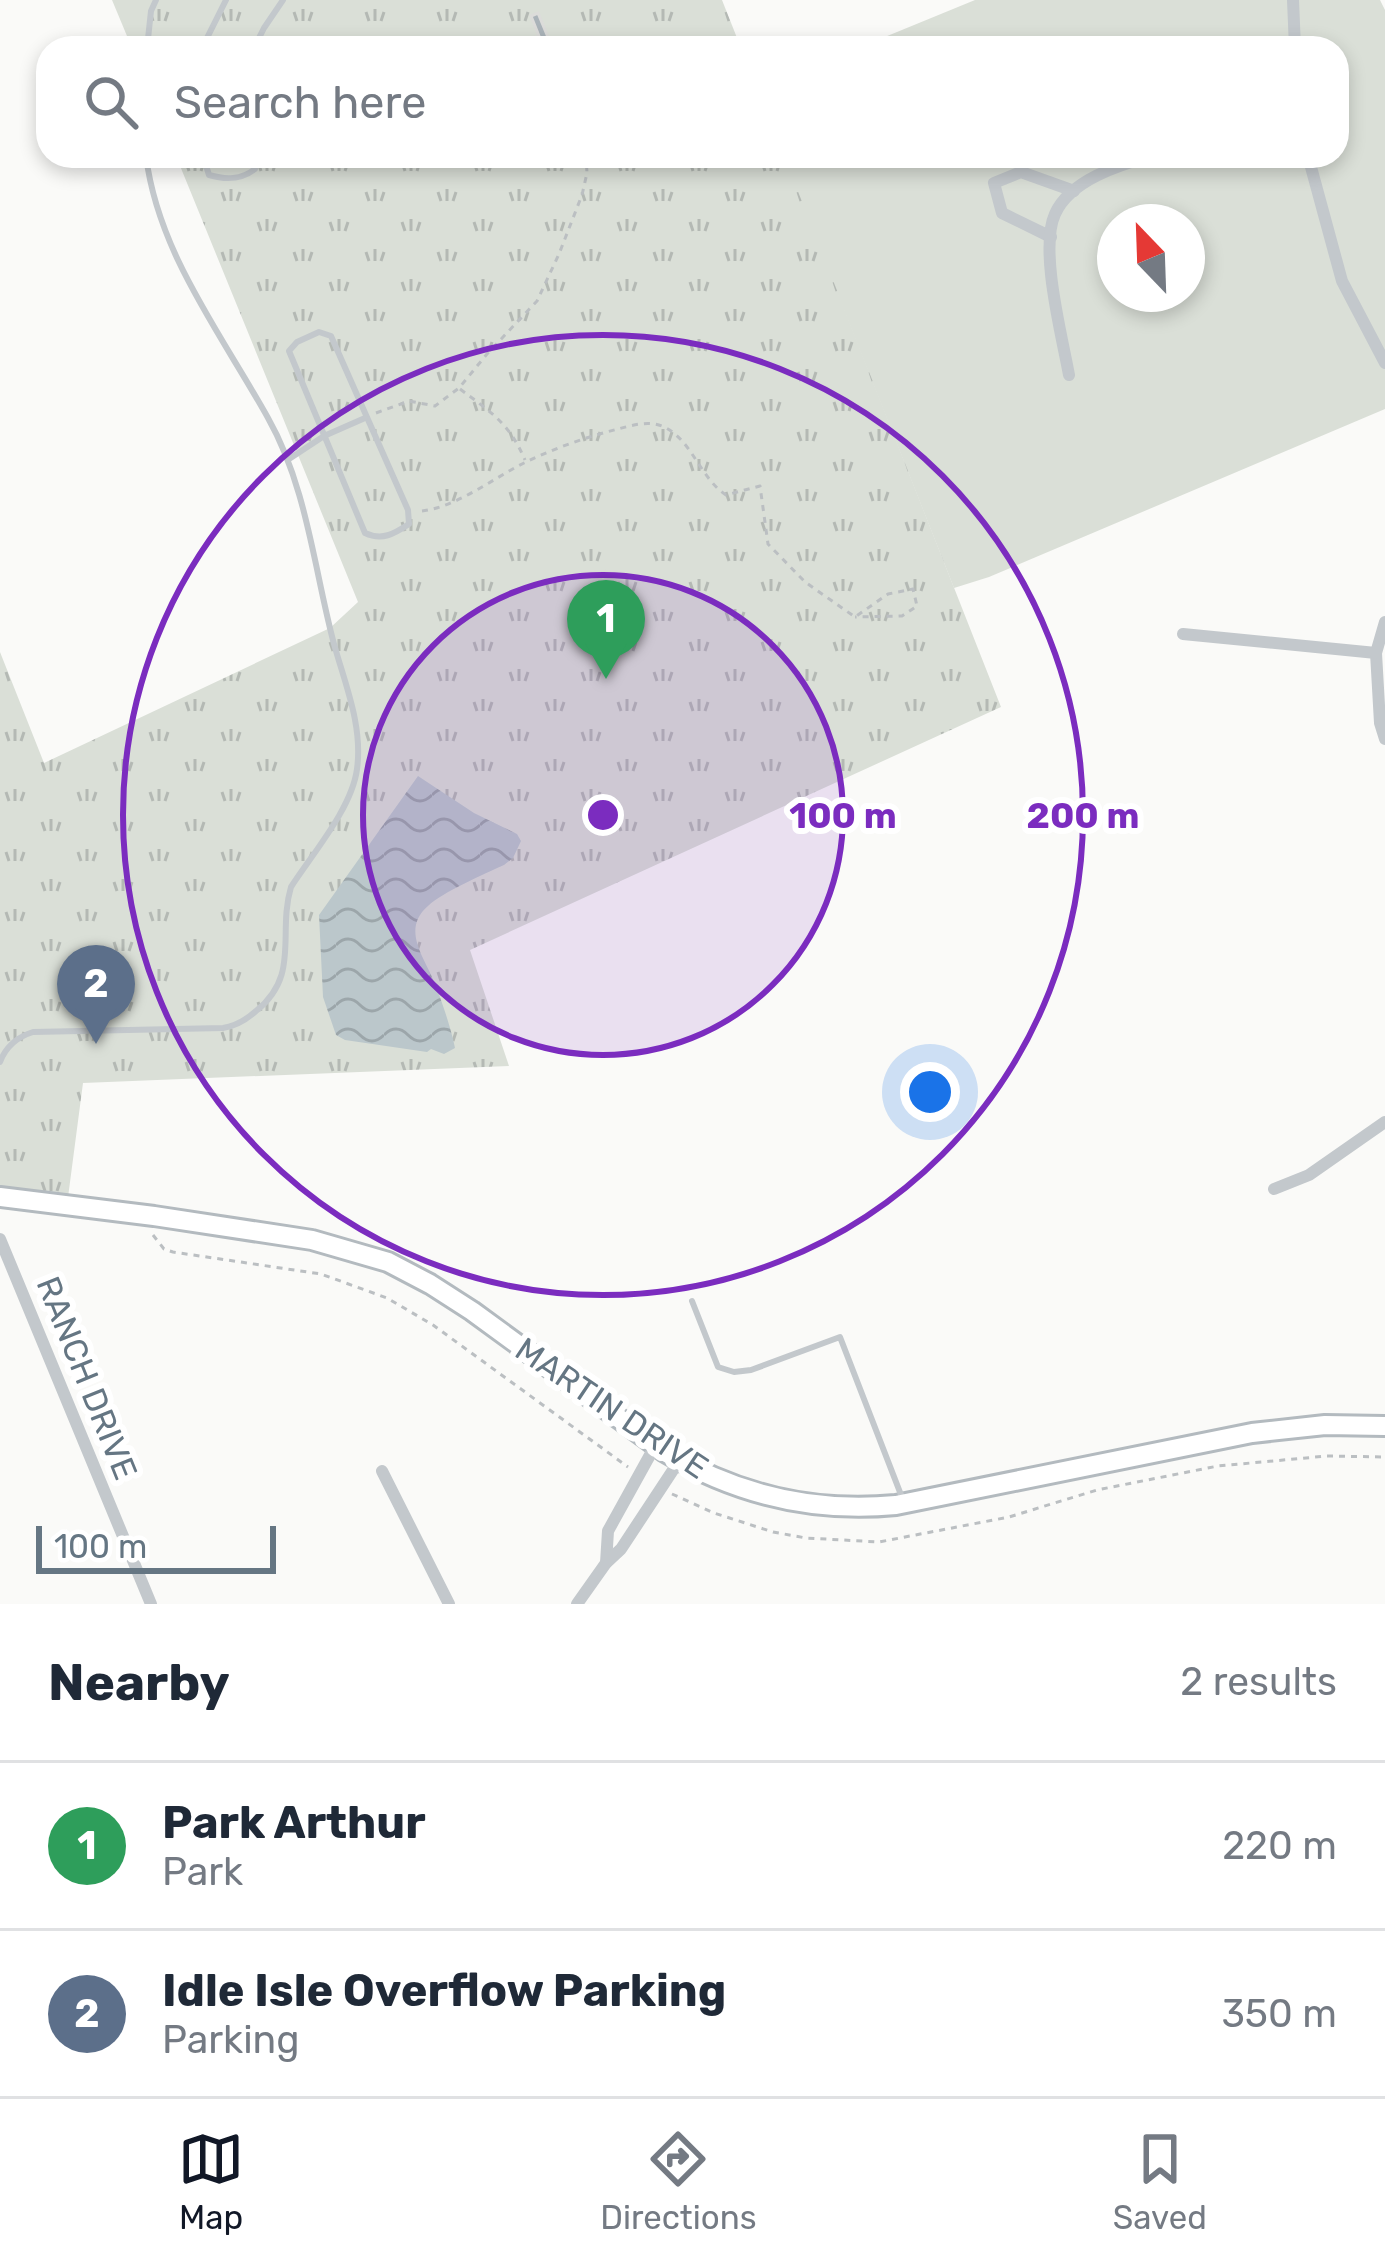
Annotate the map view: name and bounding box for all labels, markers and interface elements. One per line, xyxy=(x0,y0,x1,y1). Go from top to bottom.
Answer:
search box xyxy=(36,36,1349,168)
icon: search xyxy=(78,69,144,135)
text: Search here xyxy=(174,76,426,129)
north arrow xyxy=(1097,204,1205,312)
pin: 1 xyxy=(567,580,645,679)
centre of rings xyxy=(582,794,624,836)
text: 100 m xyxy=(789,794,897,837)
text: 200 m xyxy=(1026,794,1140,837)
pin: 2 xyxy=(57,945,135,1044)
your location xyxy=(900,1062,960,1122)
street label: RANCH DRIVE xyxy=(29,1271,145,1485)
street label: MARTIN DRIVE xyxy=(508,1329,716,1487)
scale bar xyxy=(36,1520,276,1573)
text: 100 m xyxy=(54,1527,147,1566)
text: Nearby xyxy=(48,1652,230,1713)
text: 2 results xyxy=(1180,1659,1337,1705)
text: Park Arthur xyxy=(162,1796,426,1849)
text: 1 xyxy=(77,1823,97,1869)
text: 220 m xyxy=(1222,1823,1337,1869)
text: Park xyxy=(162,1849,243,1895)
text: Idle Isle Overflow Parking xyxy=(162,1964,726,2017)
text: 2 xyxy=(74,1991,100,2037)
text: 350 m xyxy=(1221,1991,1337,2037)
text: Parking xyxy=(162,2017,300,2063)
tab: Map xyxy=(178,2126,244,2237)
tab: Directions xyxy=(600,2126,757,2237)
tab: Saved xyxy=(1113,2126,1207,2237)

